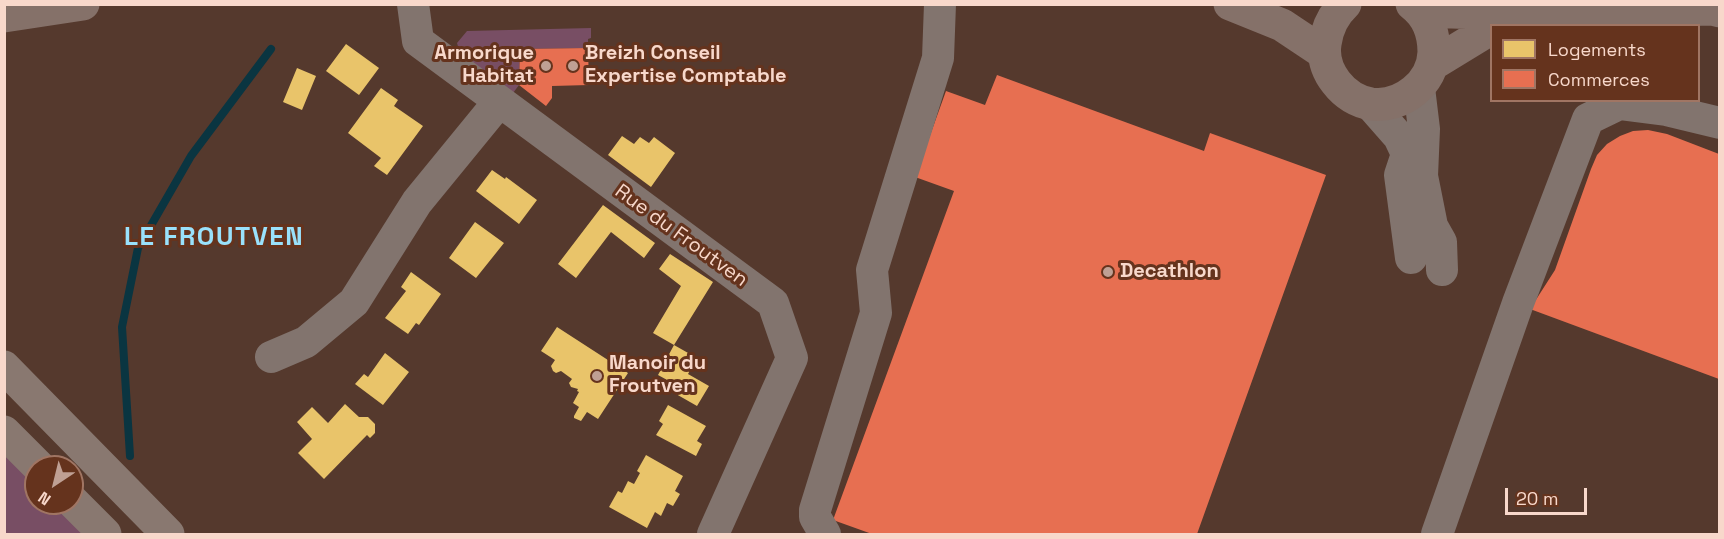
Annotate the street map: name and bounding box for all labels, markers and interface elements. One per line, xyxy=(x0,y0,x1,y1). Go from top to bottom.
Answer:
legend xyxy=(1490,24,1700,102)
text: Logements xyxy=(1548,38,1646,61)
place label: Armorique Habitat xyxy=(434,42,534,89)
place label: Breizh Conseil Expertise Comptable xyxy=(585,42,787,89)
marker: Armorique Habitat xyxy=(539,59,553,73)
marker: Breizh Conseil Expertise Comptable xyxy=(566,59,580,73)
text: Commerces xyxy=(1548,68,1650,91)
street label: Rue du Froutven xyxy=(610,180,752,292)
district label: LE FROUTVEN xyxy=(124,222,304,254)
place label: Decathlon xyxy=(1120,260,1219,284)
marker: Decathlon xyxy=(1101,265,1115,279)
place label: Manoir du Froutven xyxy=(609,352,706,399)
marker: Manoir du Froutven xyxy=(590,369,604,383)
north arrow xyxy=(24,455,84,515)
scale bar xyxy=(1508,476,1590,514)
text: N xyxy=(34,487,55,510)
text: 20 m xyxy=(1516,487,1559,510)

